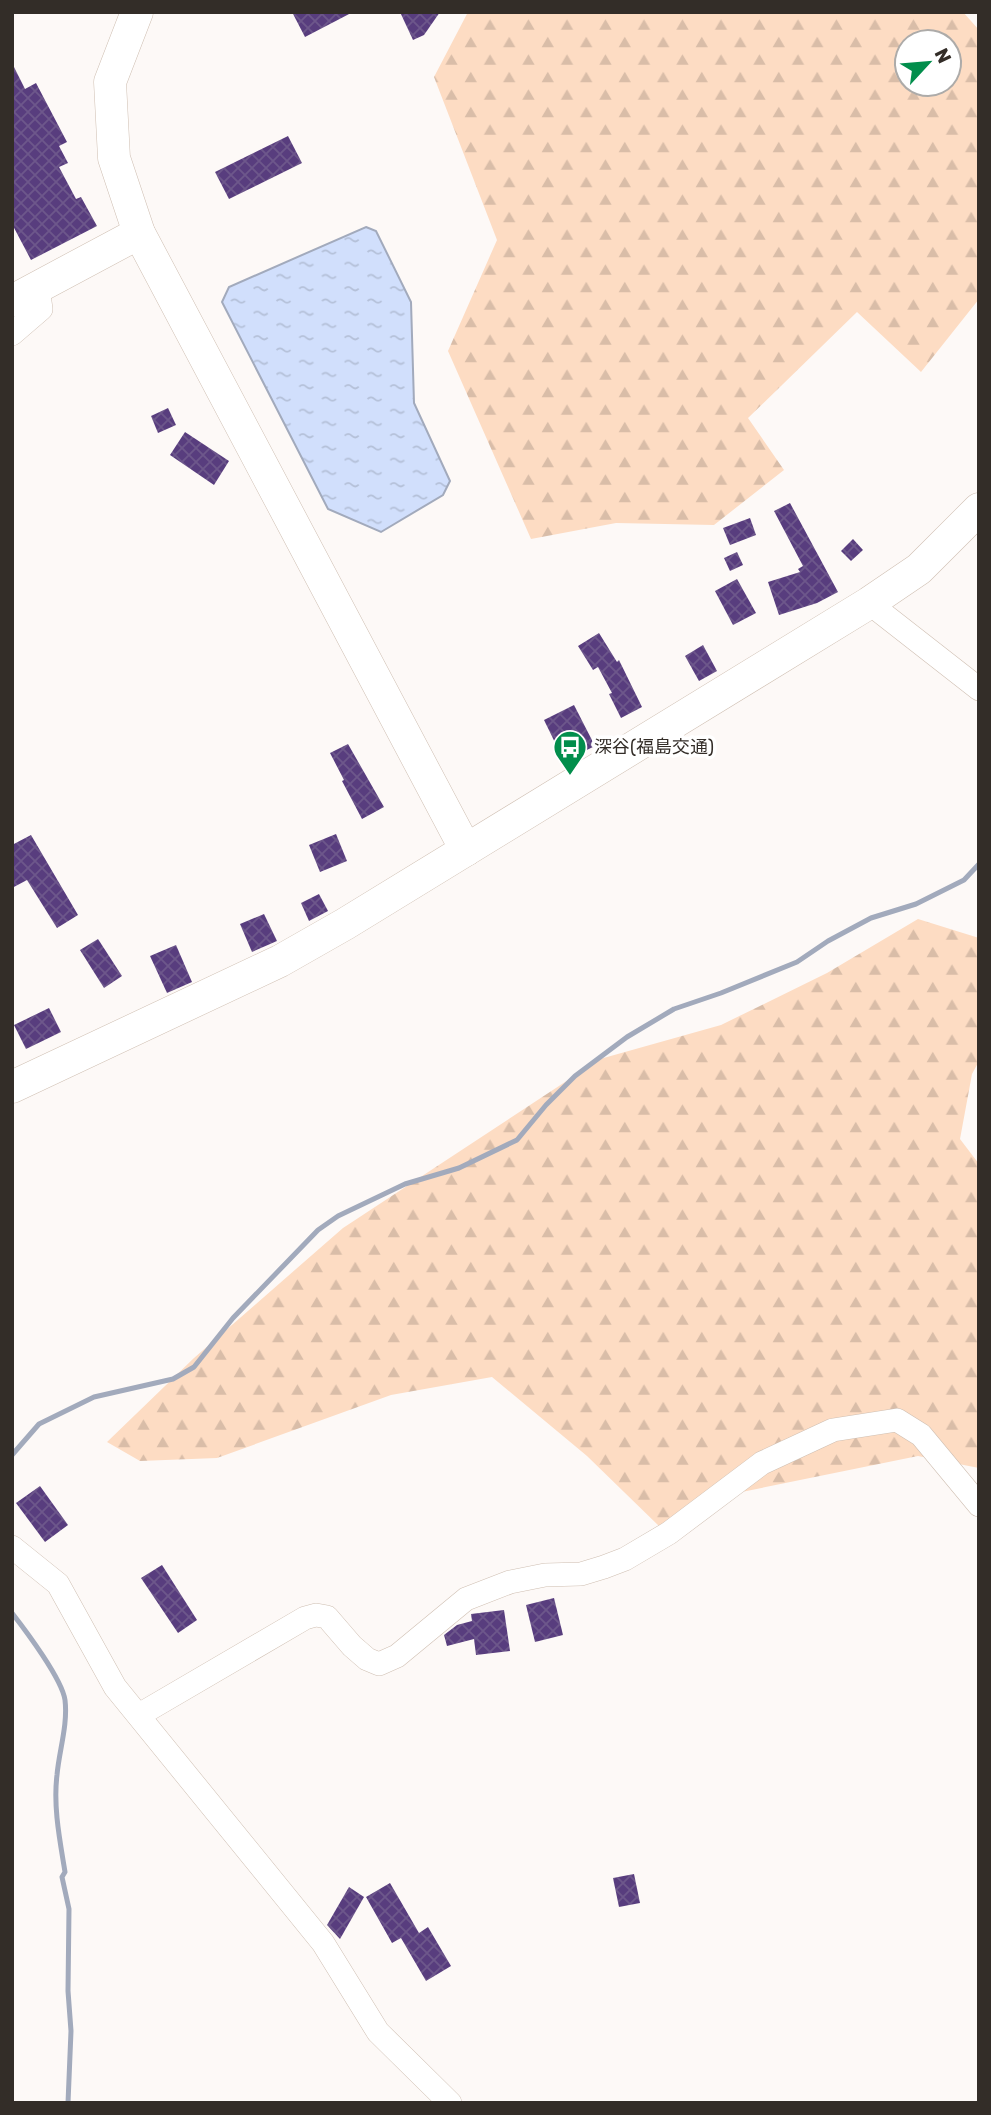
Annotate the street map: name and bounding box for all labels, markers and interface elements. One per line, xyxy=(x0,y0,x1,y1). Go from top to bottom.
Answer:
north arrow xyxy=(893,28,963,98)
text: N xyxy=(929,45,956,67)
bus stop icon: 深谷(福島交通) xyxy=(551,728,589,777)
place label: 深谷(福島交通) xyxy=(594,736,714,758)

